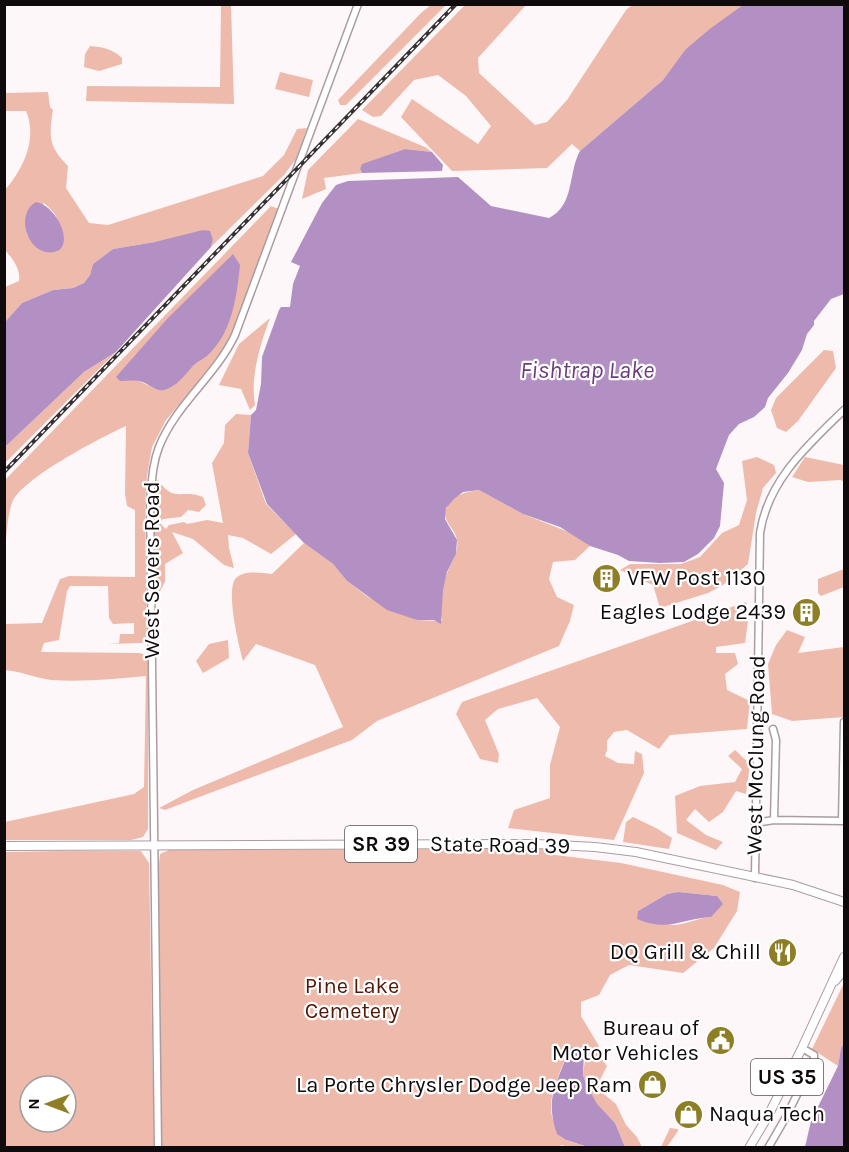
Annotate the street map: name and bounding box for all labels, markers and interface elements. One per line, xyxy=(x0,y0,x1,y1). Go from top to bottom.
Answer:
water label: Fishtrap Lake xyxy=(520,356,654,384)
street label: West Severs Road xyxy=(139,481,165,659)
building icon: VFW Post 1130 xyxy=(590,562,622,594)
place label: VFW Post 1130 xyxy=(627,565,765,591)
building icon: Eagles Lodge 2439 xyxy=(791,596,823,628)
place label: Eagles Lodge 2439 xyxy=(600,599,786,625)
street label: West McClung Road xyxy=(741,655,771,855)
road number: SR 39 xyxy=(345,826,417,862)
street label: State Road 39 xyxy=(430,831,570,859)
restaurant icon: DQ Grill & Chill xyxy=(766,936,798,968)
place label: DQ Grill & Chill xyxy=(610,939,761,965)
park label: Pine Lake Cemetery xyxy=(305,973,399,1024)
place label: Bureau of Motor Vehicles xyxy=(552,1015,699,1066)
public building icon: Bureau of Motor Vehicles xyxy=(704,1025,736,1057)
road number: US 35 xyxy=(751,1059,823,1095)
shop icon: La Porte Chrysler Dodge Jeep Ram xyxy=(637,1069,669,1101)
place label: La Porte Chrysler Dodge Jeep Ram xyxy=(296,1072,632,1098)
north arrow xyxy=(18,1074,78,1134)
text: N xyxy=(24,1098,43,1110)
shop icon: Naqua Tech xyxy=(672,1098,704,1130)
place label: Naqua Tech xyxy=(709,1101,825,1127)

